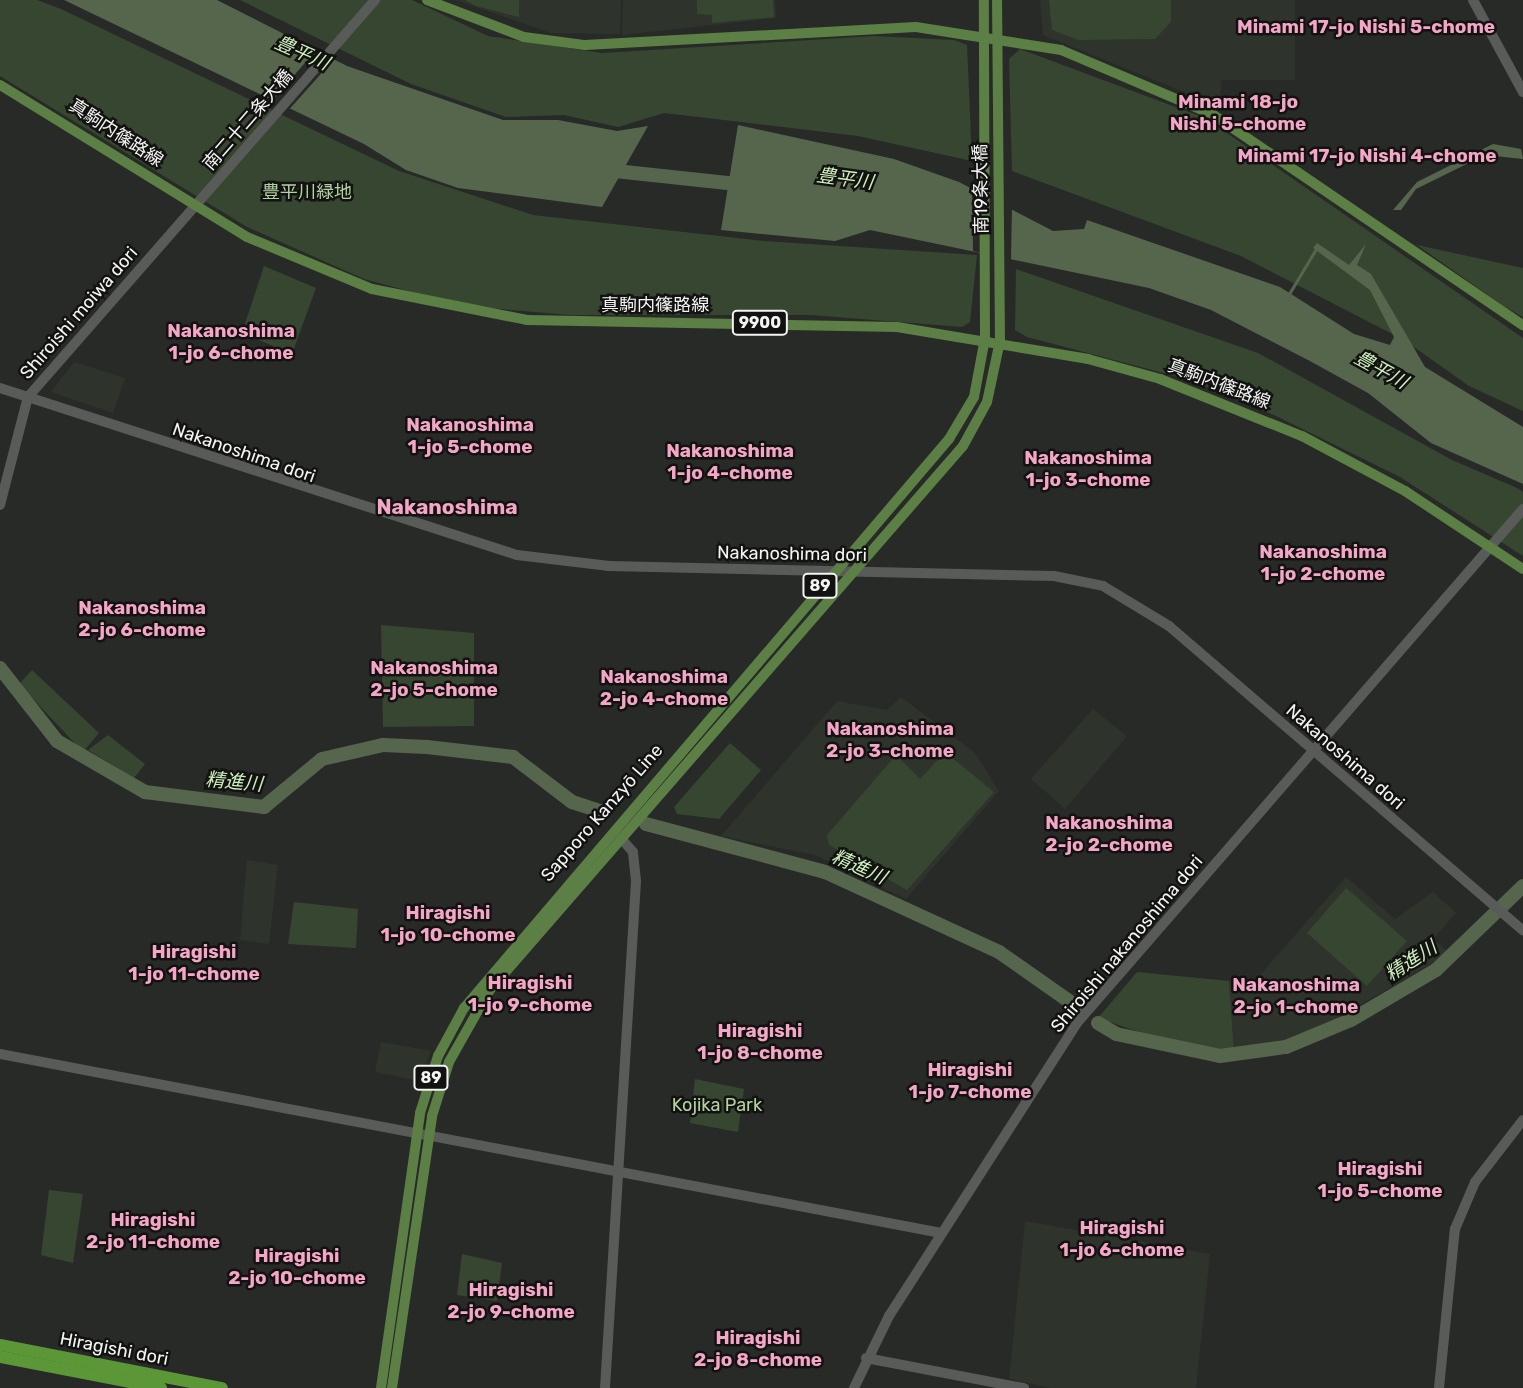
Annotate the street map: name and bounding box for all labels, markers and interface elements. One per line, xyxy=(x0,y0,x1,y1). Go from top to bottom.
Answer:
district label: Minami 17-jo Nishi 5-chome xyxy=(1237,16,1495,38)
water label: 豊平川 xyxy=(271,31,333,75)
street label: 南二十二条大橋 xyxy=(199,65,297,175)
district label: Minami 18-jo Nishi 5-chome xyxy=(1170,91,1306,135)
street label: 真駒内篠路線 xyxy=(65,95,167,171)
street label: 南19条大橋 xyxy=(969,144,993,234)
district label: Minami 17-jo Nishi 4-chome xyxy=(1238,145,1496,167)
water label: 豊平川 xyxy=(815,164,875,194)
park label: 豊平川緑地 xyxy=(262,181,352,203)
street label: Shiroishi moiwa dori xyxy=(16,242,142,384)
street label: 真駒内篠路線 xyxy=(601,294,709,316)
road number: 9900 xyxy=(730,310,790,336)
district label: Nakanoshima 1-jo 6-chome xyxy=(167,320,295,364)
water label: 豊平川 xyxy=(1351,346,1411,394)
street label: 真駒内篠路線 xyxy=(1165,355,1273,413)
district label: Nakanoshima 1-jo 5-chome xyxy=(406,414,534,458)
street label: Nakanoshima dori xyxy=(170,418,318,488)
district label: Nakanoshima 1-jo 4-chome xyxy=(666,440,794,484)
district label: Nakanoshima 1-jo 3-chome xyxy=(1024,447,1152,491)
district label: Nakanoshima xyxy=(376,494,518,520)
district label: Nakanoshima 1-jo 2-chome xyxy=(1259,541,1387,585)
street label: Nakanoshima dori xyxy=(717,542,867,566)
road number: 89 xyxy=(801,573,839,598)
district label: Nakanoshima 2-jo 6-chome xyxy=(78,597,206,641)
district label: Nakanoshima 2-jo 5-chome xyxy=(370,657,498,701)
district label: Nakanoshima 2-jo 4-chome xyxy=(600,666,728,710)
street label: Nakanoshima dori xyxy=(1281,700,1409,814)
district label: Nakanoshima 2-jo 3-chome xyxy=(826,718,954,762)
street label: Sapporo Kanzyō Line xyxy=(537,740,667,886)
water label: 精進川 xyxy=(205,768,263,796)
district label: Nakanoshima 2-jo 2-chome xyxy=(1045,812,1173,856)
water label: 精進川 xyxy=(828,845,890,889)
street label: Shiroishi nakanoshima dori xyxy=(1046,851,1208,1037)
district label: Hiragishi 1-jo 10-chome xyxy=(380,902,516,946)
water label: 精進川 xyxy=(1381,936,1441,986)
district label: Hiragishi 1-jo 11-chome xyxy=(128,941,260,985)
district label: Hiragishi 1-jo 9-chome xyxy=(468,972,592,1016)
district label: Nakanoshima 2-jo 1-chome xyxy=(1232,974,1360,1018)
district label: Hiragishi 1-jo 8-chome xyxy=(697,1020,823,1064)
district label: Hiragishi 1-jo 7-chome xyxy=(908,1059,1032,1103)
road number: 89 xyxy=(412,1066,450,1090)
park label: Kojika Park xyxy=(672,1094,762,1116)
district label: Hiragishi 1-jo 5-chome xyxy=(1318,1158,1442,1202)
district label: Hiragishi 2-jo 11-chome xyxy=(86,1209,220,1253)
district label: Hiragishi 1-jo 6-chome xyxy=(1059,1217,1185,1261)
district label: Hiragishi 2-jo 10-chome xyxy=(228,1245,366,1289)
district label: Hiragishi 2-jo 9-chome xyxy=(447,1279,575,1323)
district label: Hiragishi 2-jo 8-chome xyxy=(694,1327,822,1371)
street label: Hiragishi dori xyxy=(58,1328,170,1370)

